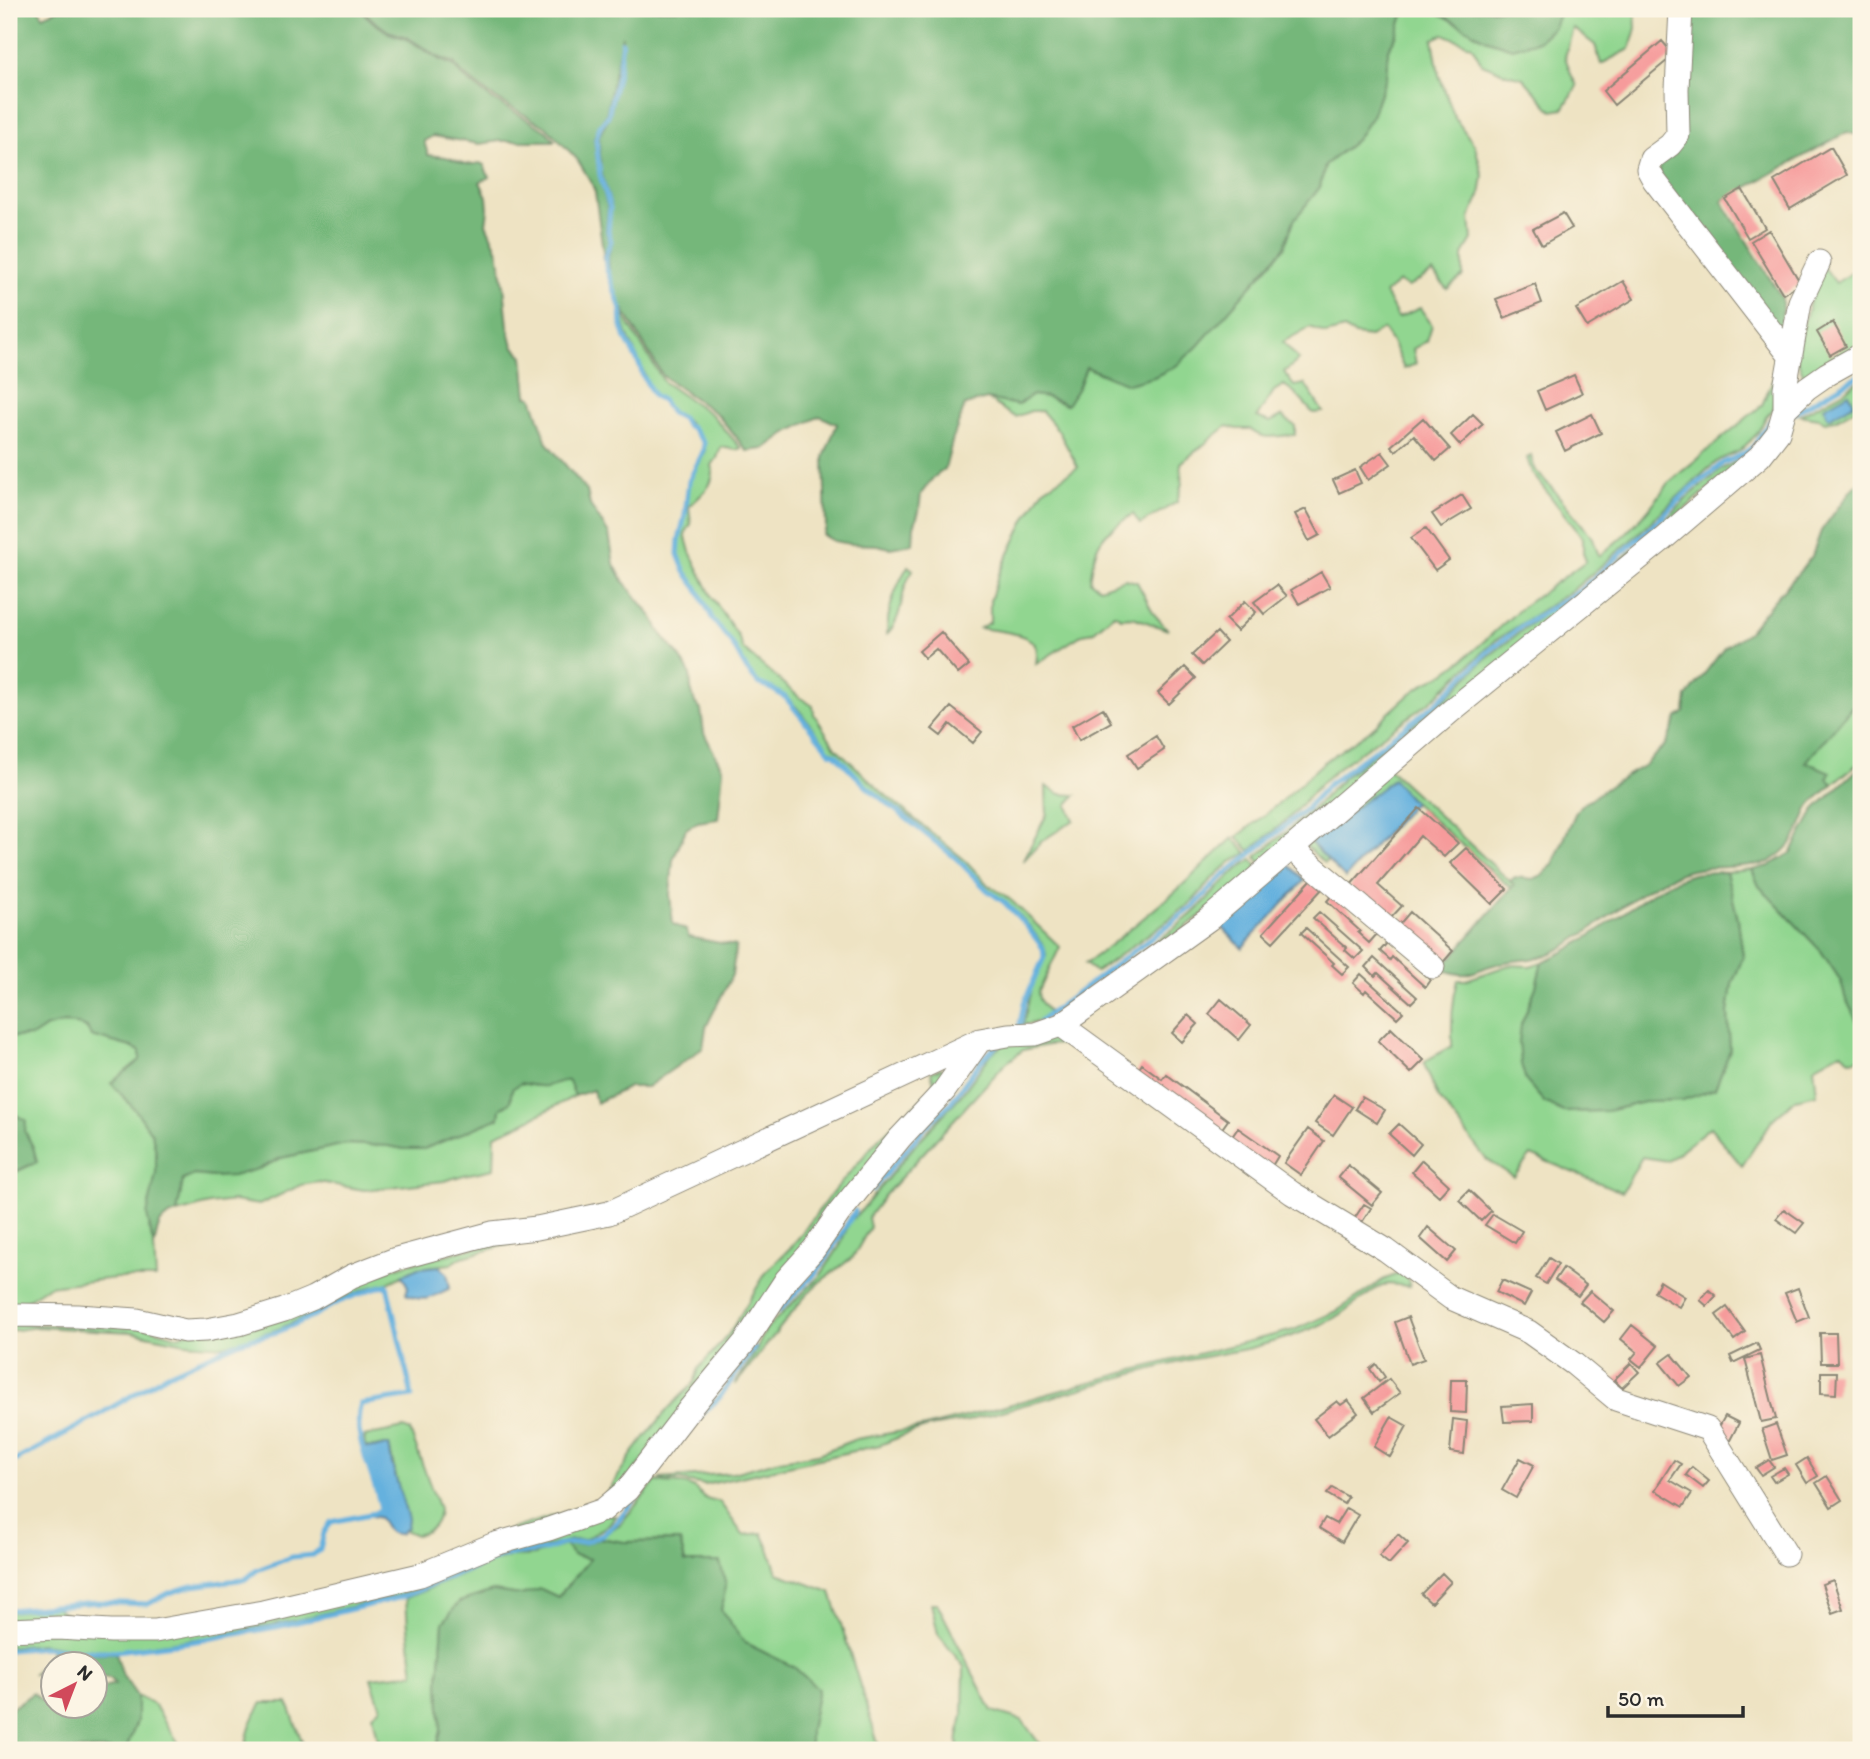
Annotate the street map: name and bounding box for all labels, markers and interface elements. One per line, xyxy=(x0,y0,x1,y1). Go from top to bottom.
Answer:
north arrow xyxy=(38,1650,108,1720)
text: N xyxy=(73,1660,98,1686)
scale bar xyxy=(1608,1675,1742,1719)
text: 50 m xyxy=(1618,1686,1665,1711)

